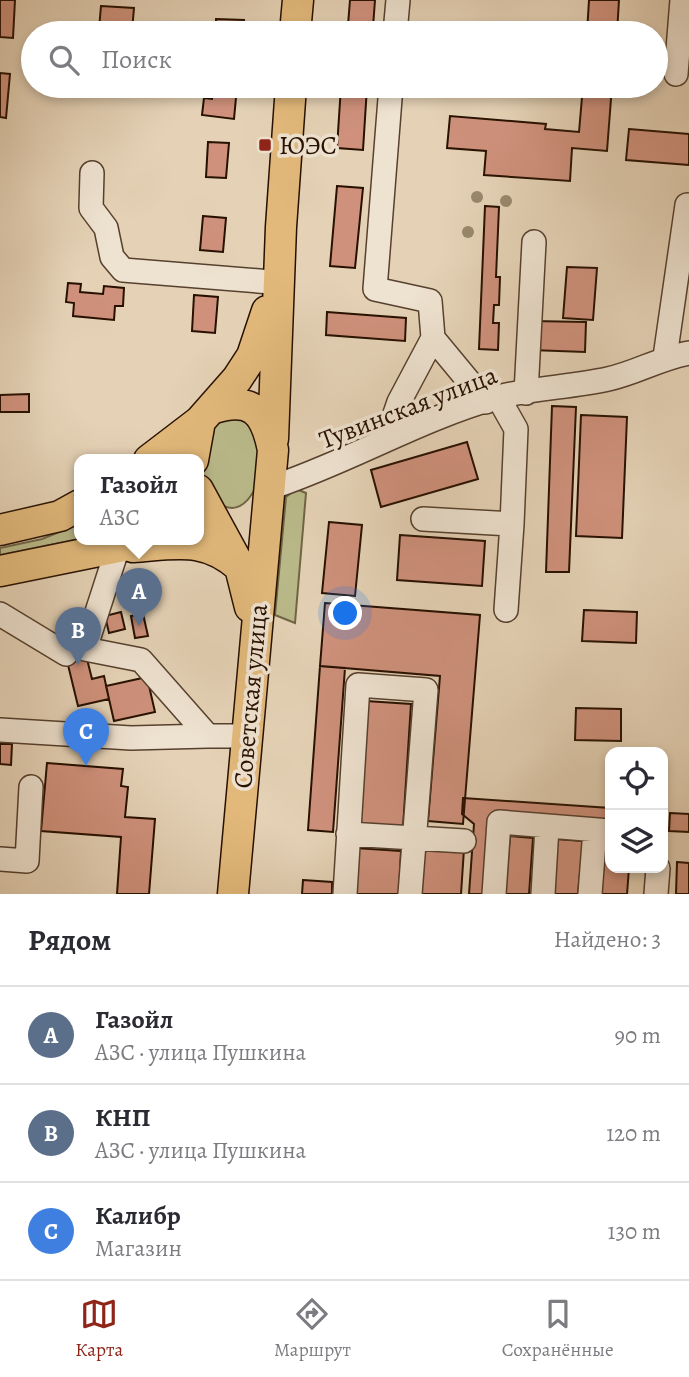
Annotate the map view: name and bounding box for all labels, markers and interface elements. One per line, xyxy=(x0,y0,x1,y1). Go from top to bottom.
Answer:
search box xyxy=(21,21,668,98)
icon: search xyxy=(45,41,83,79)
text: Поиск xyxy=(101,42,172,77)
place label: ЮЭС xyxy=(279,128,337,163)
marker: ЮЭС xyxy=(257,137,273,153)
street label: Тувинская улица xyxy=(314,357,502,457)
popup xyxy=(74,454,204,545)
text: Газойл xyxy=(100,467,178,502)
text: АЗС xyxy=(100,502,140,533)
pin: A xyxy=(116,568,162,626)
your location xyxy=(328,596,362,630)
street label: Советская улица xyxy=(225,602,276,790)
pin: B xyxy=(55,607,101,665)
pin: C xyxy=(63,708,109,766)
map controls xyxy=(605,747,668,873)
button: locate xyxy=(605,747,668,810)
button: layers xyxy=(605,810,668,873)
text: Рядом xyxy=(28,920,111,960)
text: Найдено: 3 xyxy=(554,924,661,955)
text: Газойл xyxy=(95,1002,173,1037)
text: A xyxy=(44,1020,58,1051)
text: 90 m xyxy=(615,1020,661,1051)
text: АЗС · улица Пушкина xyxy=(95,1037,306,1068)
text: КНП xyxy=(95,1100,151,1135)
text: B xyxy=(44,1118,58,1149)
text: 120 m xyxy=(606,1118,661,1149)
text: АЗС · улица Пушкина xyxy=(95,1135,306,1166)
text: Калибр xyxy=(95,1198,181,1233)
text: C xyxy=(44,1216,58,1247)
text: 130 m xyxy=(608,1216,661,1247)
text: Магазин xyxy=(95,1233,182,1264)
tab: Карта xyxy=(75,1295,123,1363)
tab: Маршрут xyxy=(274,1295,351,1363)
tab: Сохранённые xyxy=(502,1295,614,1363)

